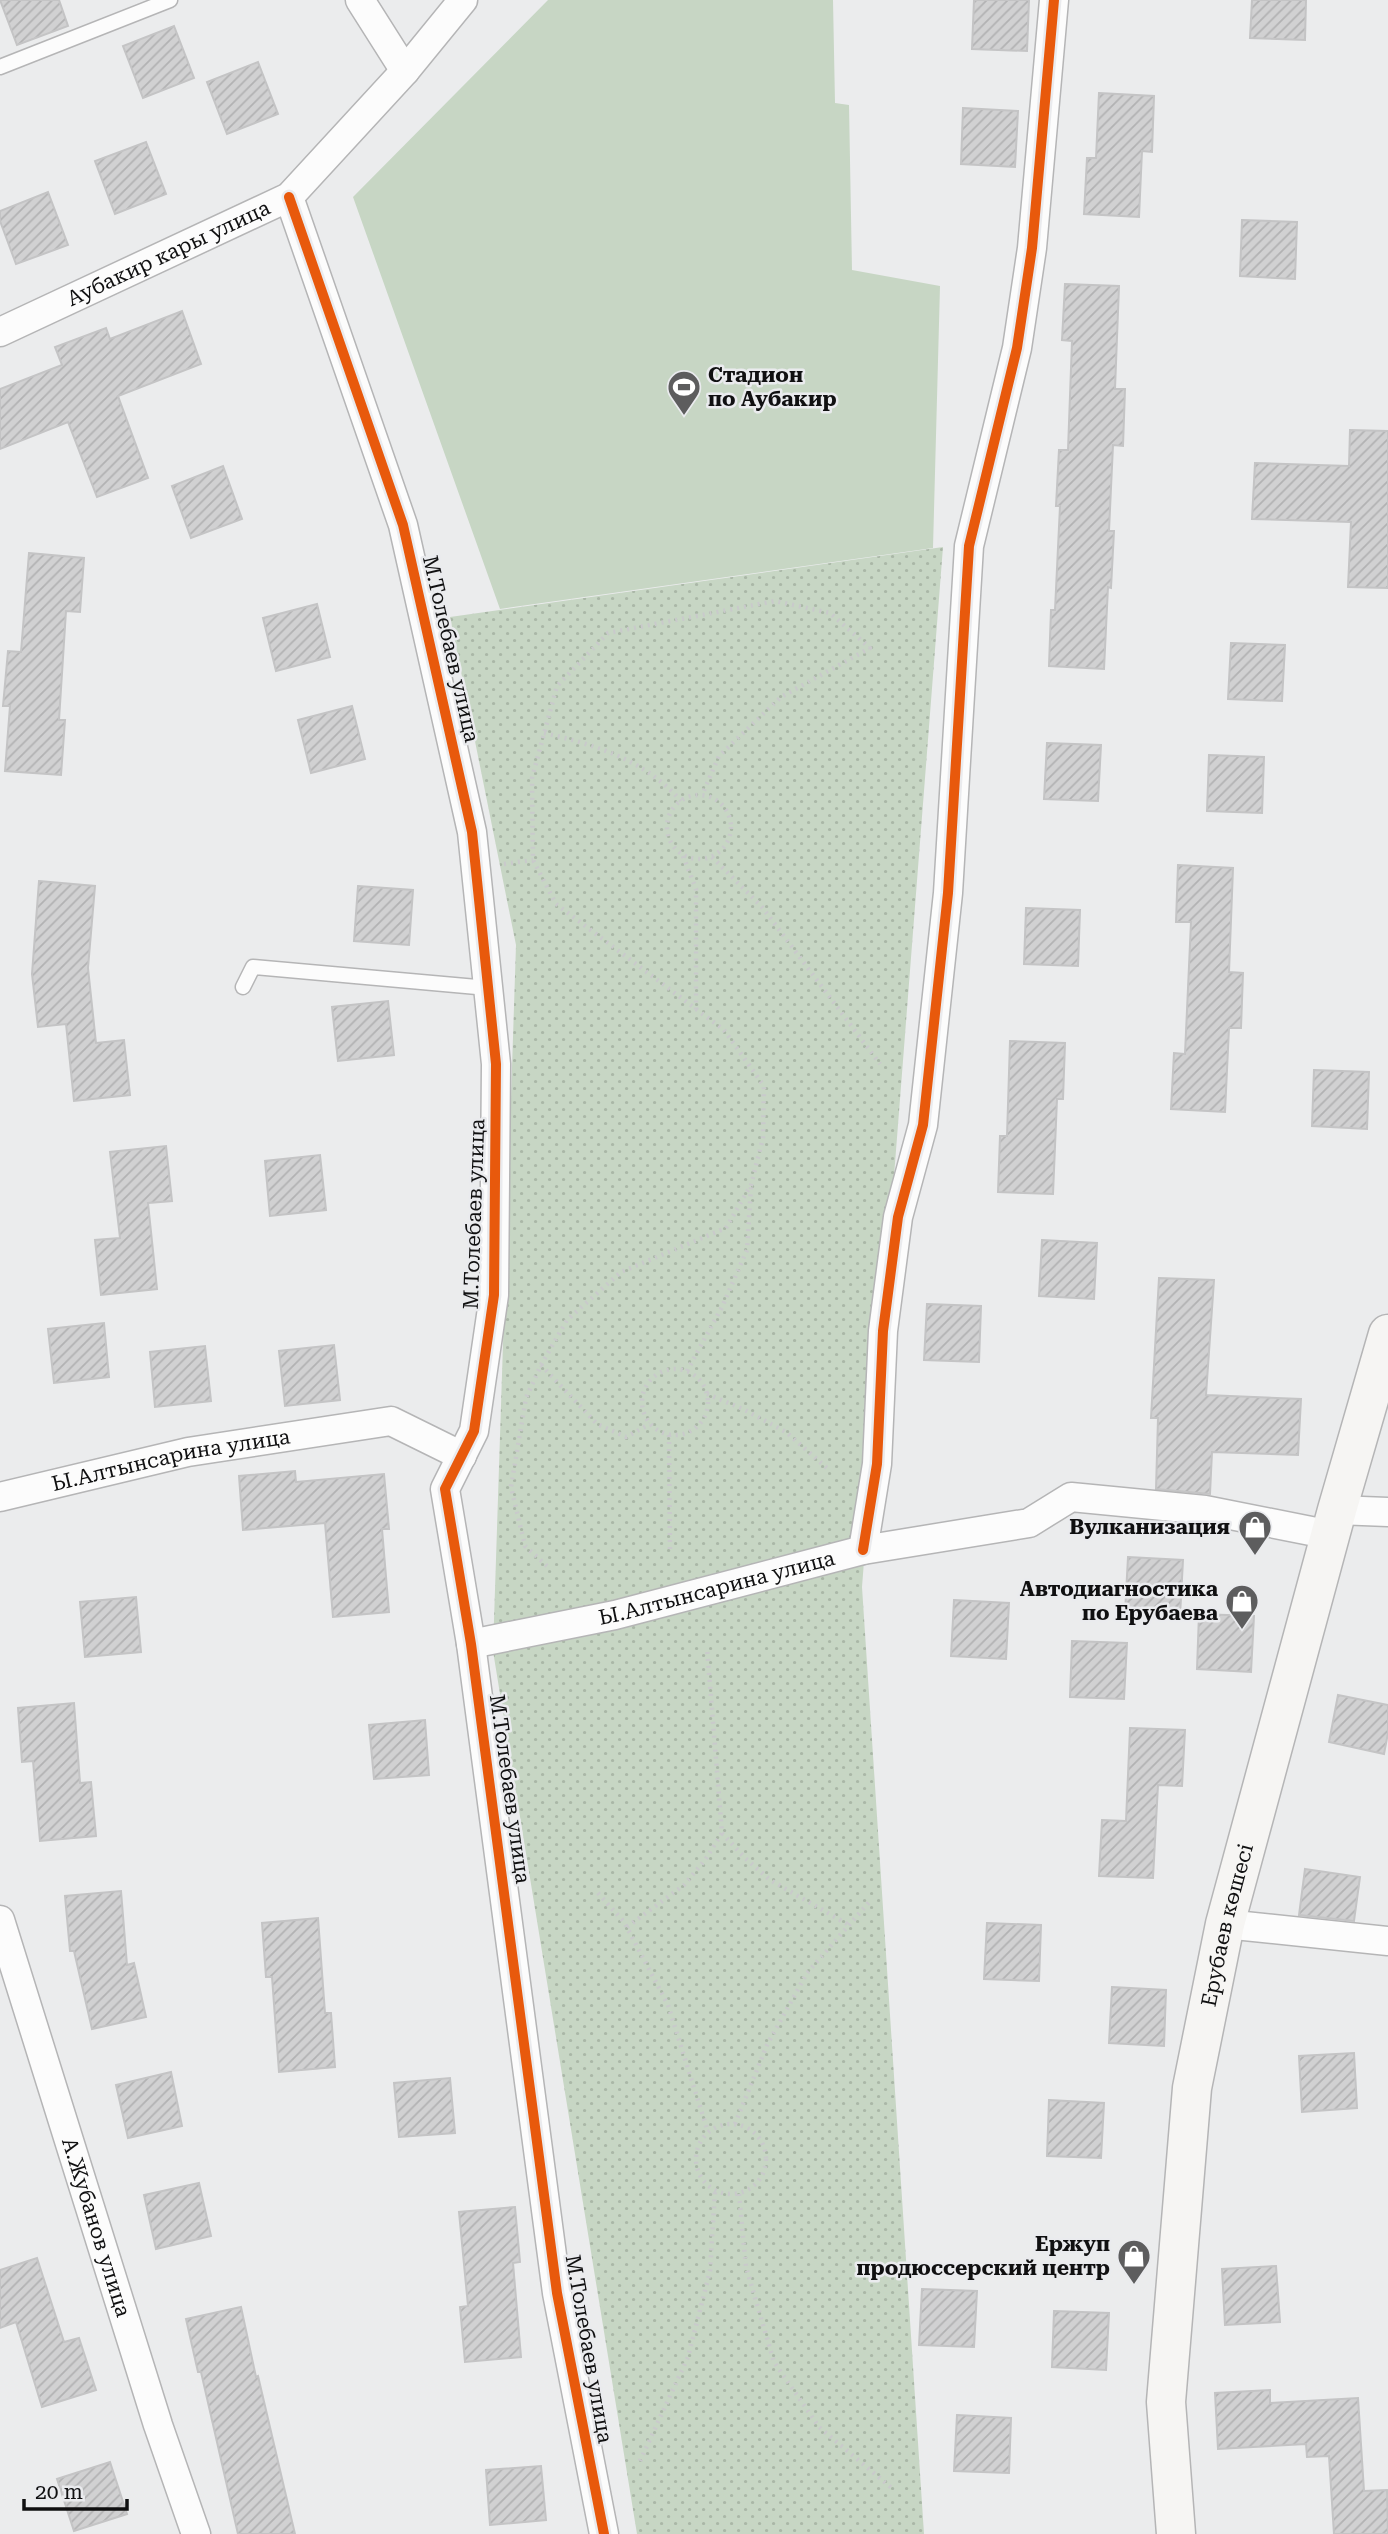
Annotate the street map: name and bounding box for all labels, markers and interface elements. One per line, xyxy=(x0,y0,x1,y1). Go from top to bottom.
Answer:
street label: Аубакир кары улица xyxy=(63,195,274,311)
place label: Стадион по Аубакир xyxy=(708,363,837,411)
sports icon: Стадион по Аубакир xyxy=(665,368,703,417)
street label: М.Толебаев улица xyxy=(418,553,484,745)
street label: М.Толебаев улица xyxy=(459,1118,489,1310)
street label: Ы.Алтынсарина улица xyxy=(49,1424,292,1496)
shop icon: Вулканизация xyxy=(1236,1508,1274,1557)
place label: Вулканизация xyxy=(1069,1515,1230,1539)
street label: Ы.Алтынсарина улица xyxy=(597,1546,838,1630)
place label: Автодиагностика по Ерубаева xyxy=(1020,1577,1219,1625)
shop icon: Автодиагностика по Ерубаева xyxy=(1223,1582,1261,1631)
street label: М.Толебаев улица xyxy=(485,1693,535,1886)
street label: Ерубаев көшесі xyxy=(1197,1841,1258,2009)
street label: А.Жубанов улица xyxy=(57,2135,136,2320)
place label: Ержуп продюссерский центр xyxy=(857,2232,1110,2280)
shop icon: Ержуп продюссерский центр xyxy=(1115,2237,1153,2286)
street label: М.Толебаев улица xyxy=(561,2253,618,2446)
scale bar xyxy=(24,2468,128,2512)
text: 20 m xyxy=(35,2480,83,2504)

